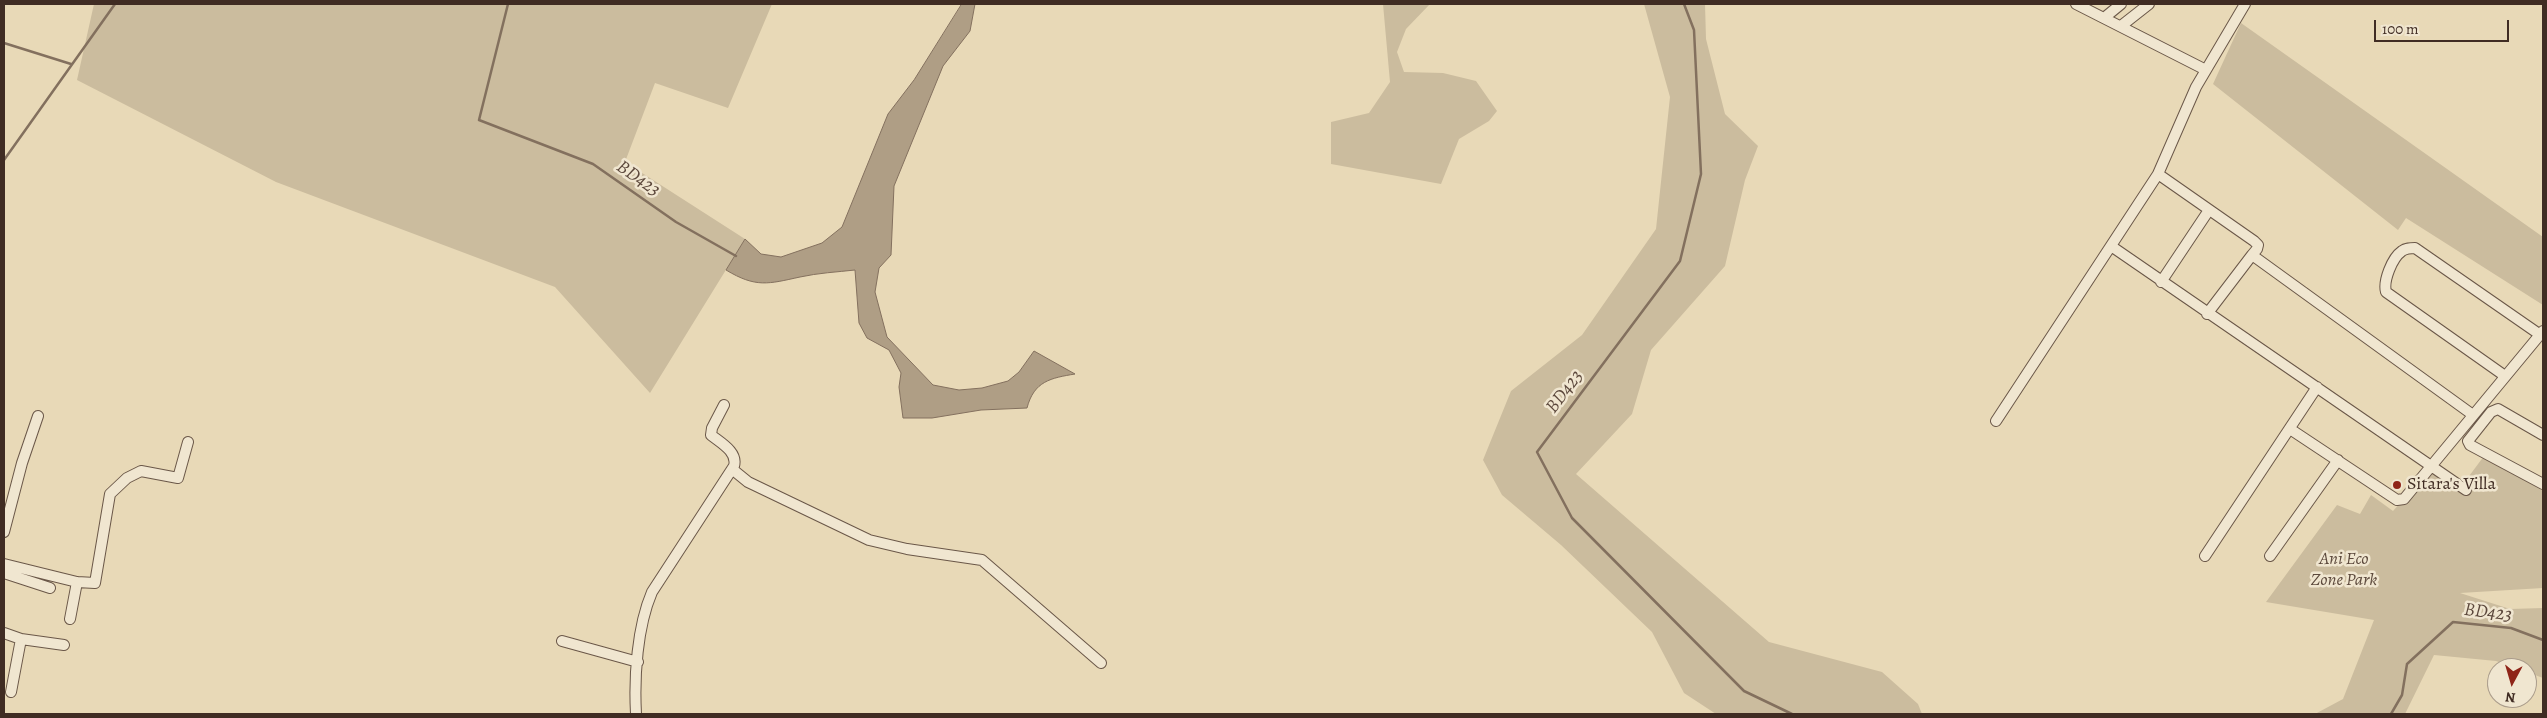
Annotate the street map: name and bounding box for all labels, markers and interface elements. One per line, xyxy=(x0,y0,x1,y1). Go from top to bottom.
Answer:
scale bar xyxy=(2377,10,2512,42)
text: 100 m xyxy=(2382,19,2419,39)
water label: BD423 xyxy=(612,156,664,202)
water label: BD423 xyxy=(1541,366,1589,418)
place label: Sitara's Villa xyxy=(2407,474,2496,496)
marker: Sitara's Villa xyxy=(2391,479,2403,491)
park label: Ani Eco Zone Park xyxy=(2311,549,2377,592)
water label: BD423 xyxy=(2463,599,2513,627)
north arrow xyxy=(2487,658,2537,708)
text: N xyxy=(2504,687,2517,707)

